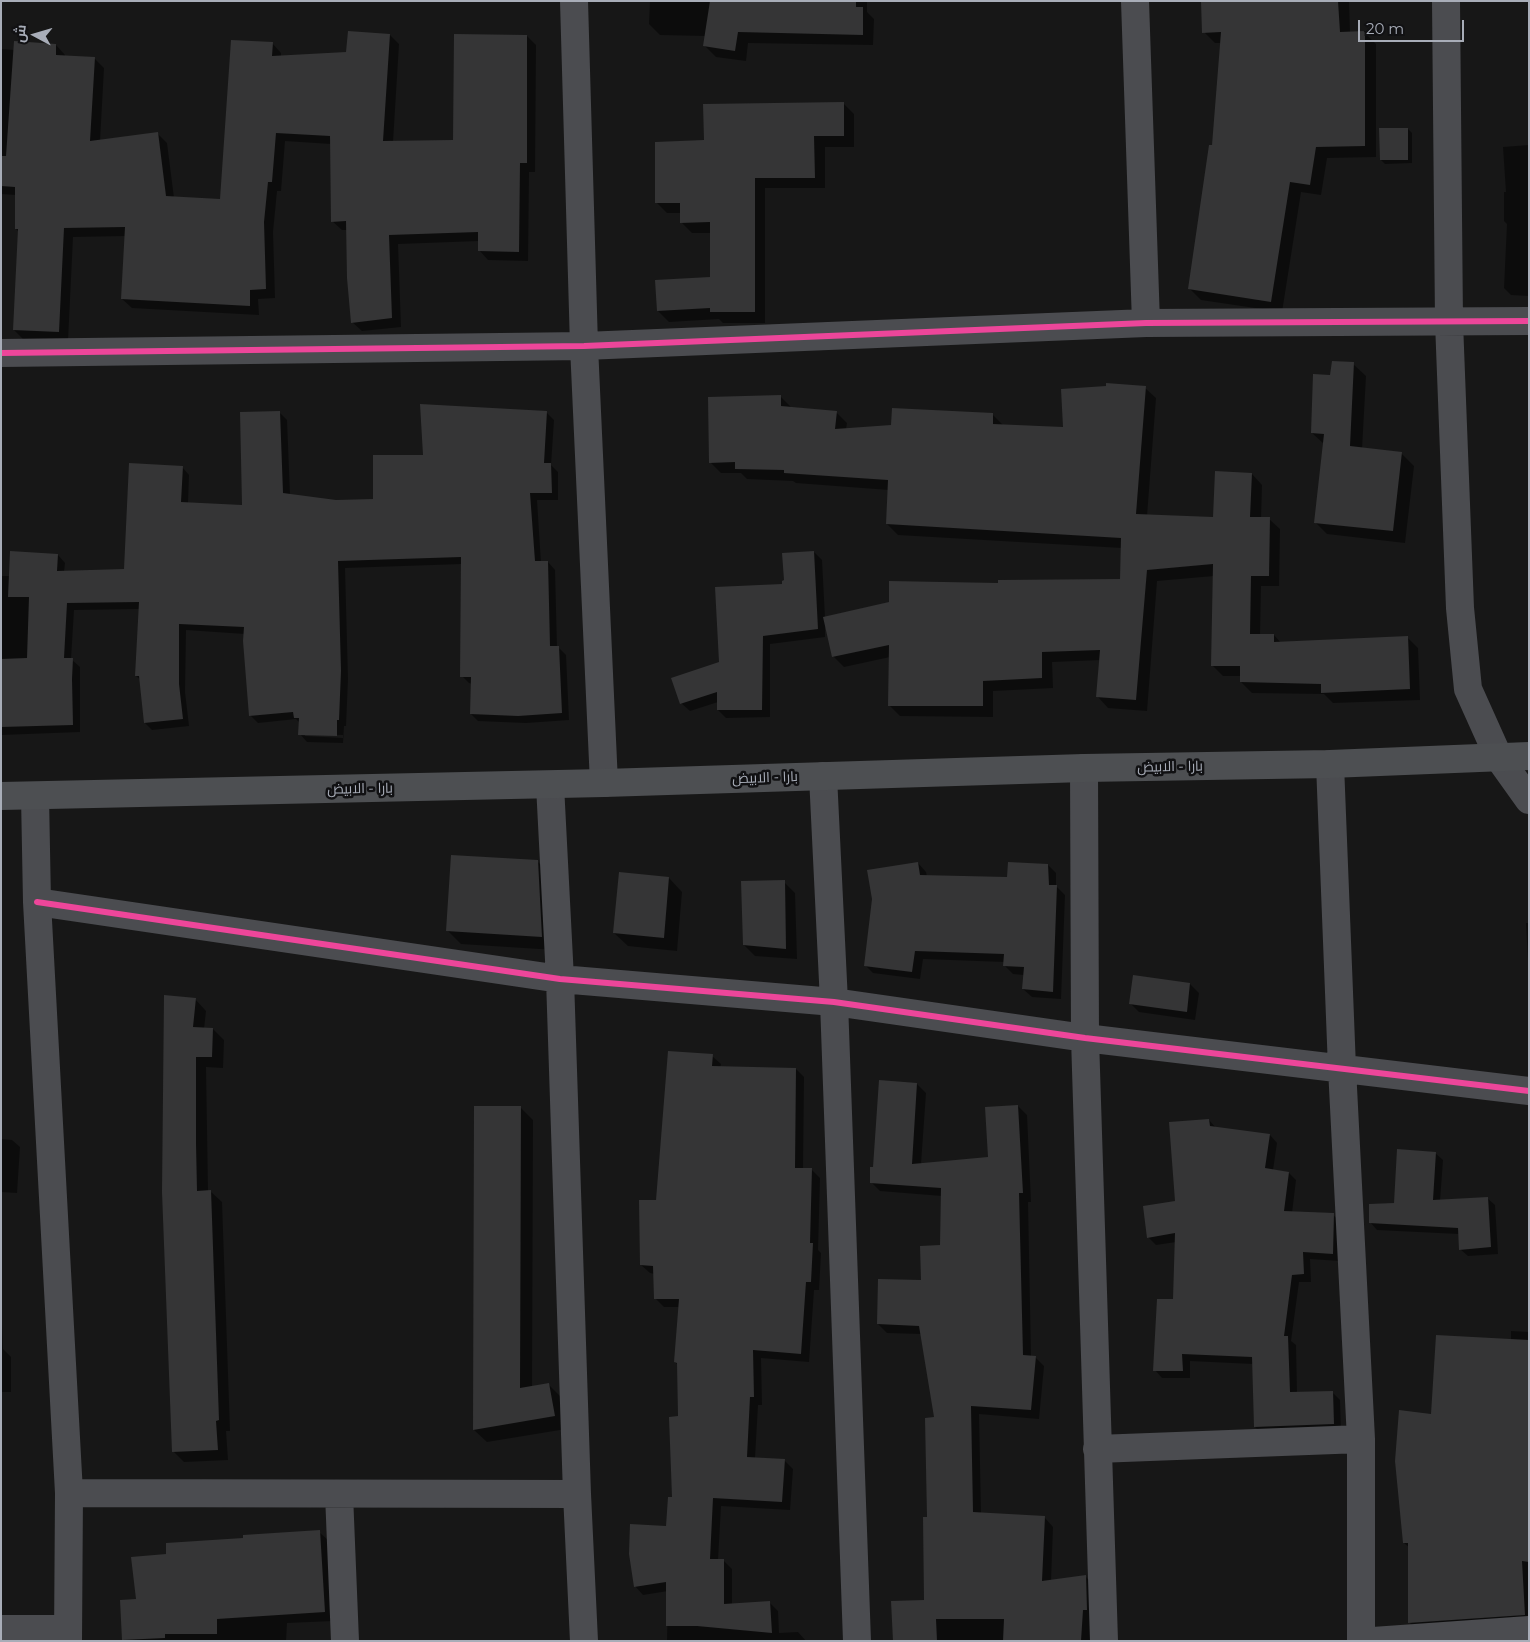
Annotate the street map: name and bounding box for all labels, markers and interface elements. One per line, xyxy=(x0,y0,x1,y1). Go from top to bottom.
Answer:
north arrow xyxy=(10,10,60,60)
scale bar xyxy=(1360,10,1466,42)
text: 20 m xyxy=(1366,19,1404,38)
text: ش xyxy=(10,24,30,43)
street label: بارا - الابيض xyxy=(1137,758,1203,776)
street label: بارا - الابيض xyxy=(732,768,798,788)
street label: بارا - الابيض xyxy=(327,780,393,798)

